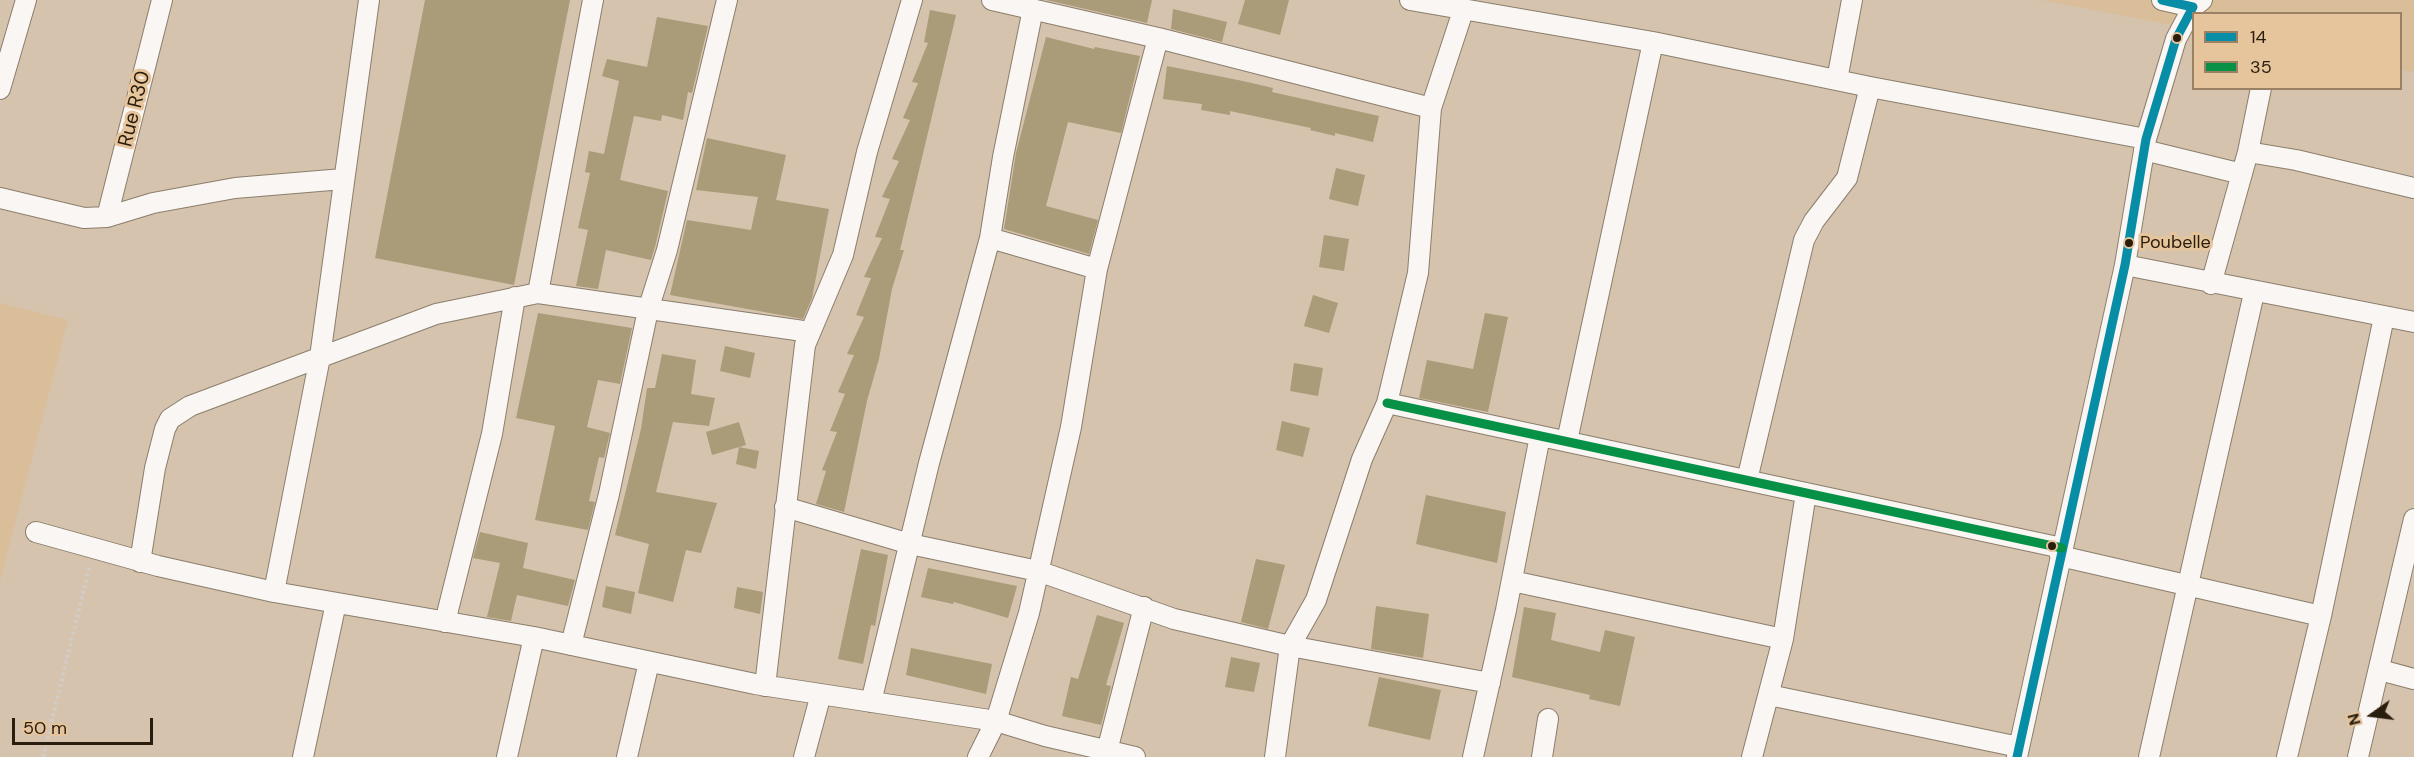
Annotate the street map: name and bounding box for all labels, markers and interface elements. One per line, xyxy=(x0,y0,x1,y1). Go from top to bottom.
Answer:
legend xyxy=(2192,12,2402,90)
text: 14 xyxy=(2250,25,2267,49)
unlabelled marker xyxy=(2171,32,2183,44)
text: 35 xyxy=(2250,55,2272,79)
street label: Rue R30 xyxy=(114,69,156,149)
place label: Poubelle xyxy=(2140,232,2211,254)
marker: Poubelle xyxy=(2123,237,2135,249)
unlabelled marker xyxy=(2046,540,2058,552)
north arrow xyxy=(2342,685,2402,745)
scale bar xyxy=(15,706,156,744)
text: N xyxy=(2342,711,2366,728)
text: 50 m xyxy=(23,716,67,740)

